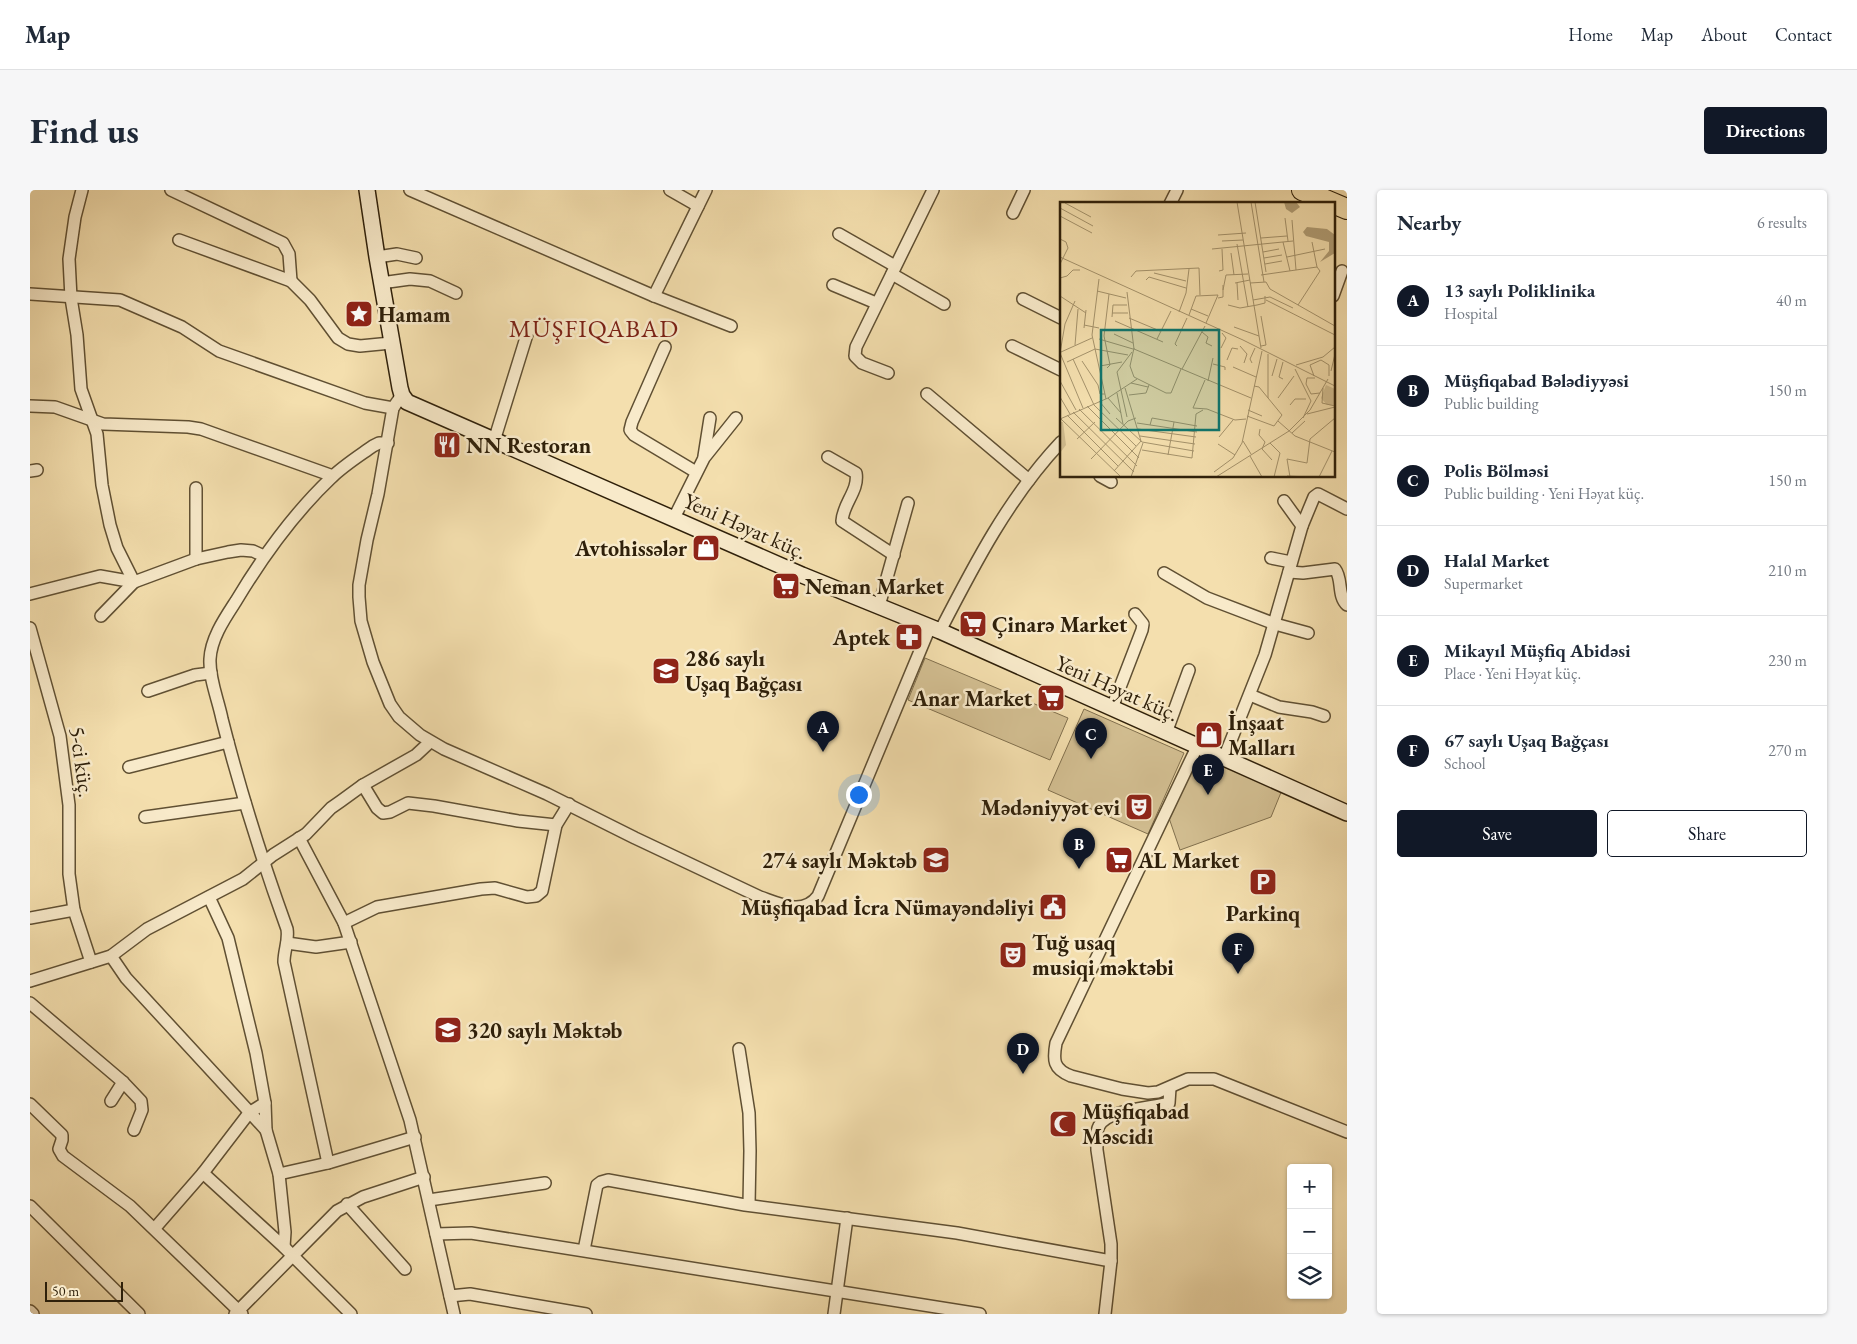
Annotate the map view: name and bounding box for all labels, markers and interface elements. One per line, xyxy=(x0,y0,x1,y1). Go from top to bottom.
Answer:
text: Map xyxy=(25,19,70,50)
text: Home xyxy=(1568,23,1613,46)
text: Map xyxy=(1641,23,1673,46)
text: About xyxy=(1701,23,1747,46)
text: Contact xyxy=(1775,23,1832,46)
button: Directions xyxy=(1704,107,1827,154)
text: Find us xyxy=(30,108,139,153)
inset map xyxy=(1060,202,1334,478)
text: Nearby xyxy=(1397,209,1461,236)
text: 6 results xyxy=(1757,212,1807,233)
text: 13 saylı Poliklinika xyxy=(1444,278,1595,303)
text: A xyxy=(1407,290,1419,311)
text: 40 m xyxy=(1776,290,1807,311)
place icon: Hamam xyxy=(344,299,374,329)
place label: Hamam xyxy=(378,300,451,329)
text: Hospital xyxy=(1444,303,1498,324)
district label: MÜŞFIQABAD xyxy=(509,312,679,344)
text: Müşfiqabad Bələdiyyəsi xyxy=(1444,368,1629,393)
text: B xyxy=(1408,380,1418,401)
text: 150 m xyxy=(1768,380,1807,401)
text: Public building xyxy=(1444,393,1539,414)
restaurant icon: NN Restoran xyxy=(432,430,462,460)
place label: NN Restoran xyxy=(466,431,592,460)
text: Polis Bölməsi xyxy=(1444,458,1549,483)
text: C xyxy=(1407,470,1419,491)
text: 150 m xyxy=(1768,470,1807,491)
text: Public building · Yeni Həyat küç. xyxy=(1444,483,1644,504)
street label: Yeni Həyat küç. xyxy=(679,486,811,566)
shop icon: Avtohissələr xyxy=(691,533,721,563)
place label: Avtohissələr xyxy=(574,534,688,563)
text: Halal Market xyxy=(1444,548,1549,573)
text: D xyxy=(1407,560,1419,581)
text: 210 m xyxy=(1768,560,1807,581)
supermarket icon: Neman Market xyxy=(771,571,801,601)
place label: Neman Market xyxy=(805,572,945,601)
text: Supermarket xyxy=(1444,573,1523,594)
supermarket icon: Çinarə Market xyxy=(958,609,988,639)
place label: Çinarə Market xyxy=(992,610,1128,639)
pharmacy icon: Aptek xyxy=(894,622,924,652)
place label: Aptek xyxy=(832,623,891,652)
text: Mikayıl Müşfiq Abidəsi xyxy=(1444,638,1631,663)
place label: 286 saylı Uşaq Bağçası xyxy=(685,644,803,698)
street label: Yeni Həyat küç. xyxy=(1051,648,1183,728)
text: E xyxy=(1408,650,1418,671)
text: 230 m xyxy=(1768,650,1807,671)
school or university icon: 286 saylı Uşaq Bağçası xyxy=(651,656,681,686)
text: Place · Yeni Həyat küç. xyxy=(1444,663,1581,684)
supermarket icon: Anar Market xyxy=(1036,683,1066,713)
place label: Anar Market xyxy=(911,684,1033,713)
place label: İnşaat Malları xyxy=(1228,708,1296,762)
pin: A xyxy=(807,711,839,752)
pin: C xyxy=(1075,718,1107,759)
shop icon: İnşaat Malları xyxy=(1194,720,1224,750)
street label: 5-ci küç. xyxy=(63,725,101,799)
text: 67 saylı Uşaq Bağçası xyxy=(1444,728,1609,753)
text: F xyxy=(1409,740,1417,761)
text: 270 m xyxy=(1768,740,1807,761)
text: School xyxy=(1444,753,1486,774)
pin: E xyxy=(1192,754,1224,795)
your location xyxy=(846,782,872,808)
theatre icon: Mədəniyyət evi xyxy=(1124,792,1154,822)
place label: Mədəniyyət evi xyxy=(981,793,1121,822)
button: Save xyxy=(1397,810,1597,857)
button: Share xyxy=(1607,810,1807,857)
pin: B xyxy=(1063,828,1095,869)
school or university icon: 274 saylı Məktəb xyxy=(921,845,951,875)
supermarket icon: AL Market xyxy=(1104,845,1134,875)
place label: 274 saylı Məktəb xyxy=(762,846,917,875)
place label: AL Market xyxy=(1137,846,1240,875)
parking icon: Parkinq xyxy=(1248,867,1278,897)
public building icon: Müşfiqabad İcra Nümayəndəliyi xyxy=(1038,892,1068,922)
place label: Müşfiqabad İcra Nümayəndəliyi xyxy=(741,893,1035,922)
place label: Parkinq xyxy=(1226,899,1300,928)
place label: Tuğ usaq musiqi məktəbi xyxy=(1032,928,1174,982)
pin: F xyxy=(1222,933,1254,974)
theatre icon: Tuğ usaq musiqi məktəbi xyxy=(998,940,1028,970)
school or university icon: 320 saylı Məktəb xyxy=(433,1015,463,1045)
place label: 320 saylı Məktəb xyxy=(467,1016,622,1045)
pin: D xyxy=(1007,1033,1039,1074)
place label: Müşfiqabad Məscidi xyxy=(1082,1097,1190,1151)
mosque icon: Müşfiqabad Məscidi xyxy=(1048,1109,1078,1139)
map controls xyxy=(1287,1164,1332,1299)
button: + xyxy=(1287,1164,1332,1209)
button: − xyxy=(1287,1209,1332,1254)
button: layers xyxy=(1287,1254,1332,1299)
scale bar xyxy=(45,1279,122,1302)
text: 50 m xyxy=(52,1282,79,1300)

